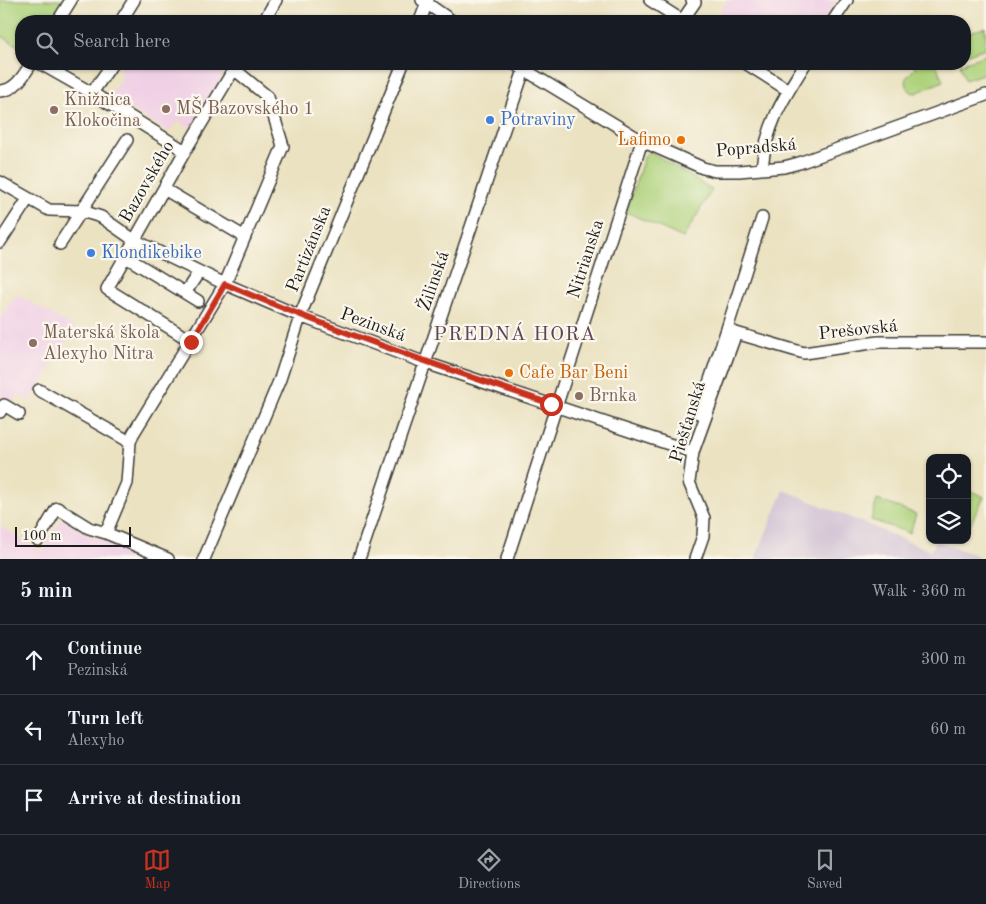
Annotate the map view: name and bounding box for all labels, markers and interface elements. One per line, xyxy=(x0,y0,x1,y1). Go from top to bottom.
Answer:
search box xyxy=(15,15,971,70)
icon: search xyxy=(33,29,61,57)
text: Search here xyxy=(73,33,170,52)
place label: Knižnica Klokočina xyxy=(64,91,141,130)
place label: MŠ Bazovského 1 xyxy=(176,95,314,118)
marker: MŠ Bazovského 1 xyxy=(160,103,172,115)
marker: Knižnica Klokočina xyxy=(48,104,60,116)
place label: Potraviny xyxy=(500,111,576,129)
marker: Potraviny xyxy=(484,114,496,126)
place label: Lafimo xyxy=(617,131,671,149)
marker: Lafimo xyxy=(675,134,687,146)
street label: Popradská xyxy=(715,135,797,161)
street label: Bazovského xyxy=(116,138,178,226)
street label: Partizánska xyxy=(284,203,335,295)
street label: Nitrianska xyxy=(565,217,607,301)
place label: Klondikebike xyxy=(101,244,202,262)
marker: Klondikebike xyxy=(85,247,97,259)
street label: Žilinská xyxy=(412,247,453,313)
street label: Pezinská xyxy=(338,305,408,345)
street label: Prešovská xyxy=(818,317,899,343)
district label: PREDNÁ HORA xyxy=(433,322,597,345)
place label: Materská škola Alexyho Nitra xyxy=(43,324,160,363)
route end xyxy=(180,331,203,354)
marker: Materská škola Alexyho Nitra xyxy=(27,337,39,349)
place label: Cafe Bar Beni xyxy=(519,364,628,382)
marker: Cafe Bar Beni xyxy=(503,367,515,379)
street label: Piešťanská xyxy=(667,379,709,465)
place label: Brnka xyxy=(589,387,637,405)
marker: Brnka xyxy=(573,390,585,402)
route start xyxy=(540,393,563,416)
map controls xyxy=(926,454,971,544)
button: locate xyxy=(926,454,971,499)
button: layers xyxy=(926,499,971,544)
scale bar xyxy=(15,524,131,547)
text: 100 m xyxy=(22,529,61,543)
text: 5 min xyxy=(20,581,73,602)
text: Walk · 360 m xyxy=(871,584,966,600)
text: Continue xyxy=(67,640,142,659)
icon: ahead xyxy=(20,646,48,674)
text: 300 m xyxy=(921,652,966,668)
text: Pezinská xyxy=(67,663,128,679)
text: Turn left xyxy=(67,710,144,729)
icon: left xyxy=(20,716,48,744)
text: 60 m xyxy=(930,722,966,738)
text: Alexyho xyxy=(67,733,124,749)
icon: arrive xyxy=(20,786,48,814)
text: Arrive at destination xyxy=(67,790,241,809)
tab: Map xyxy=(143,846,171,893)
tab: Directions xyxy=(458,846,520,893)
tab: Saved xyxy=(807,846,843,893)

